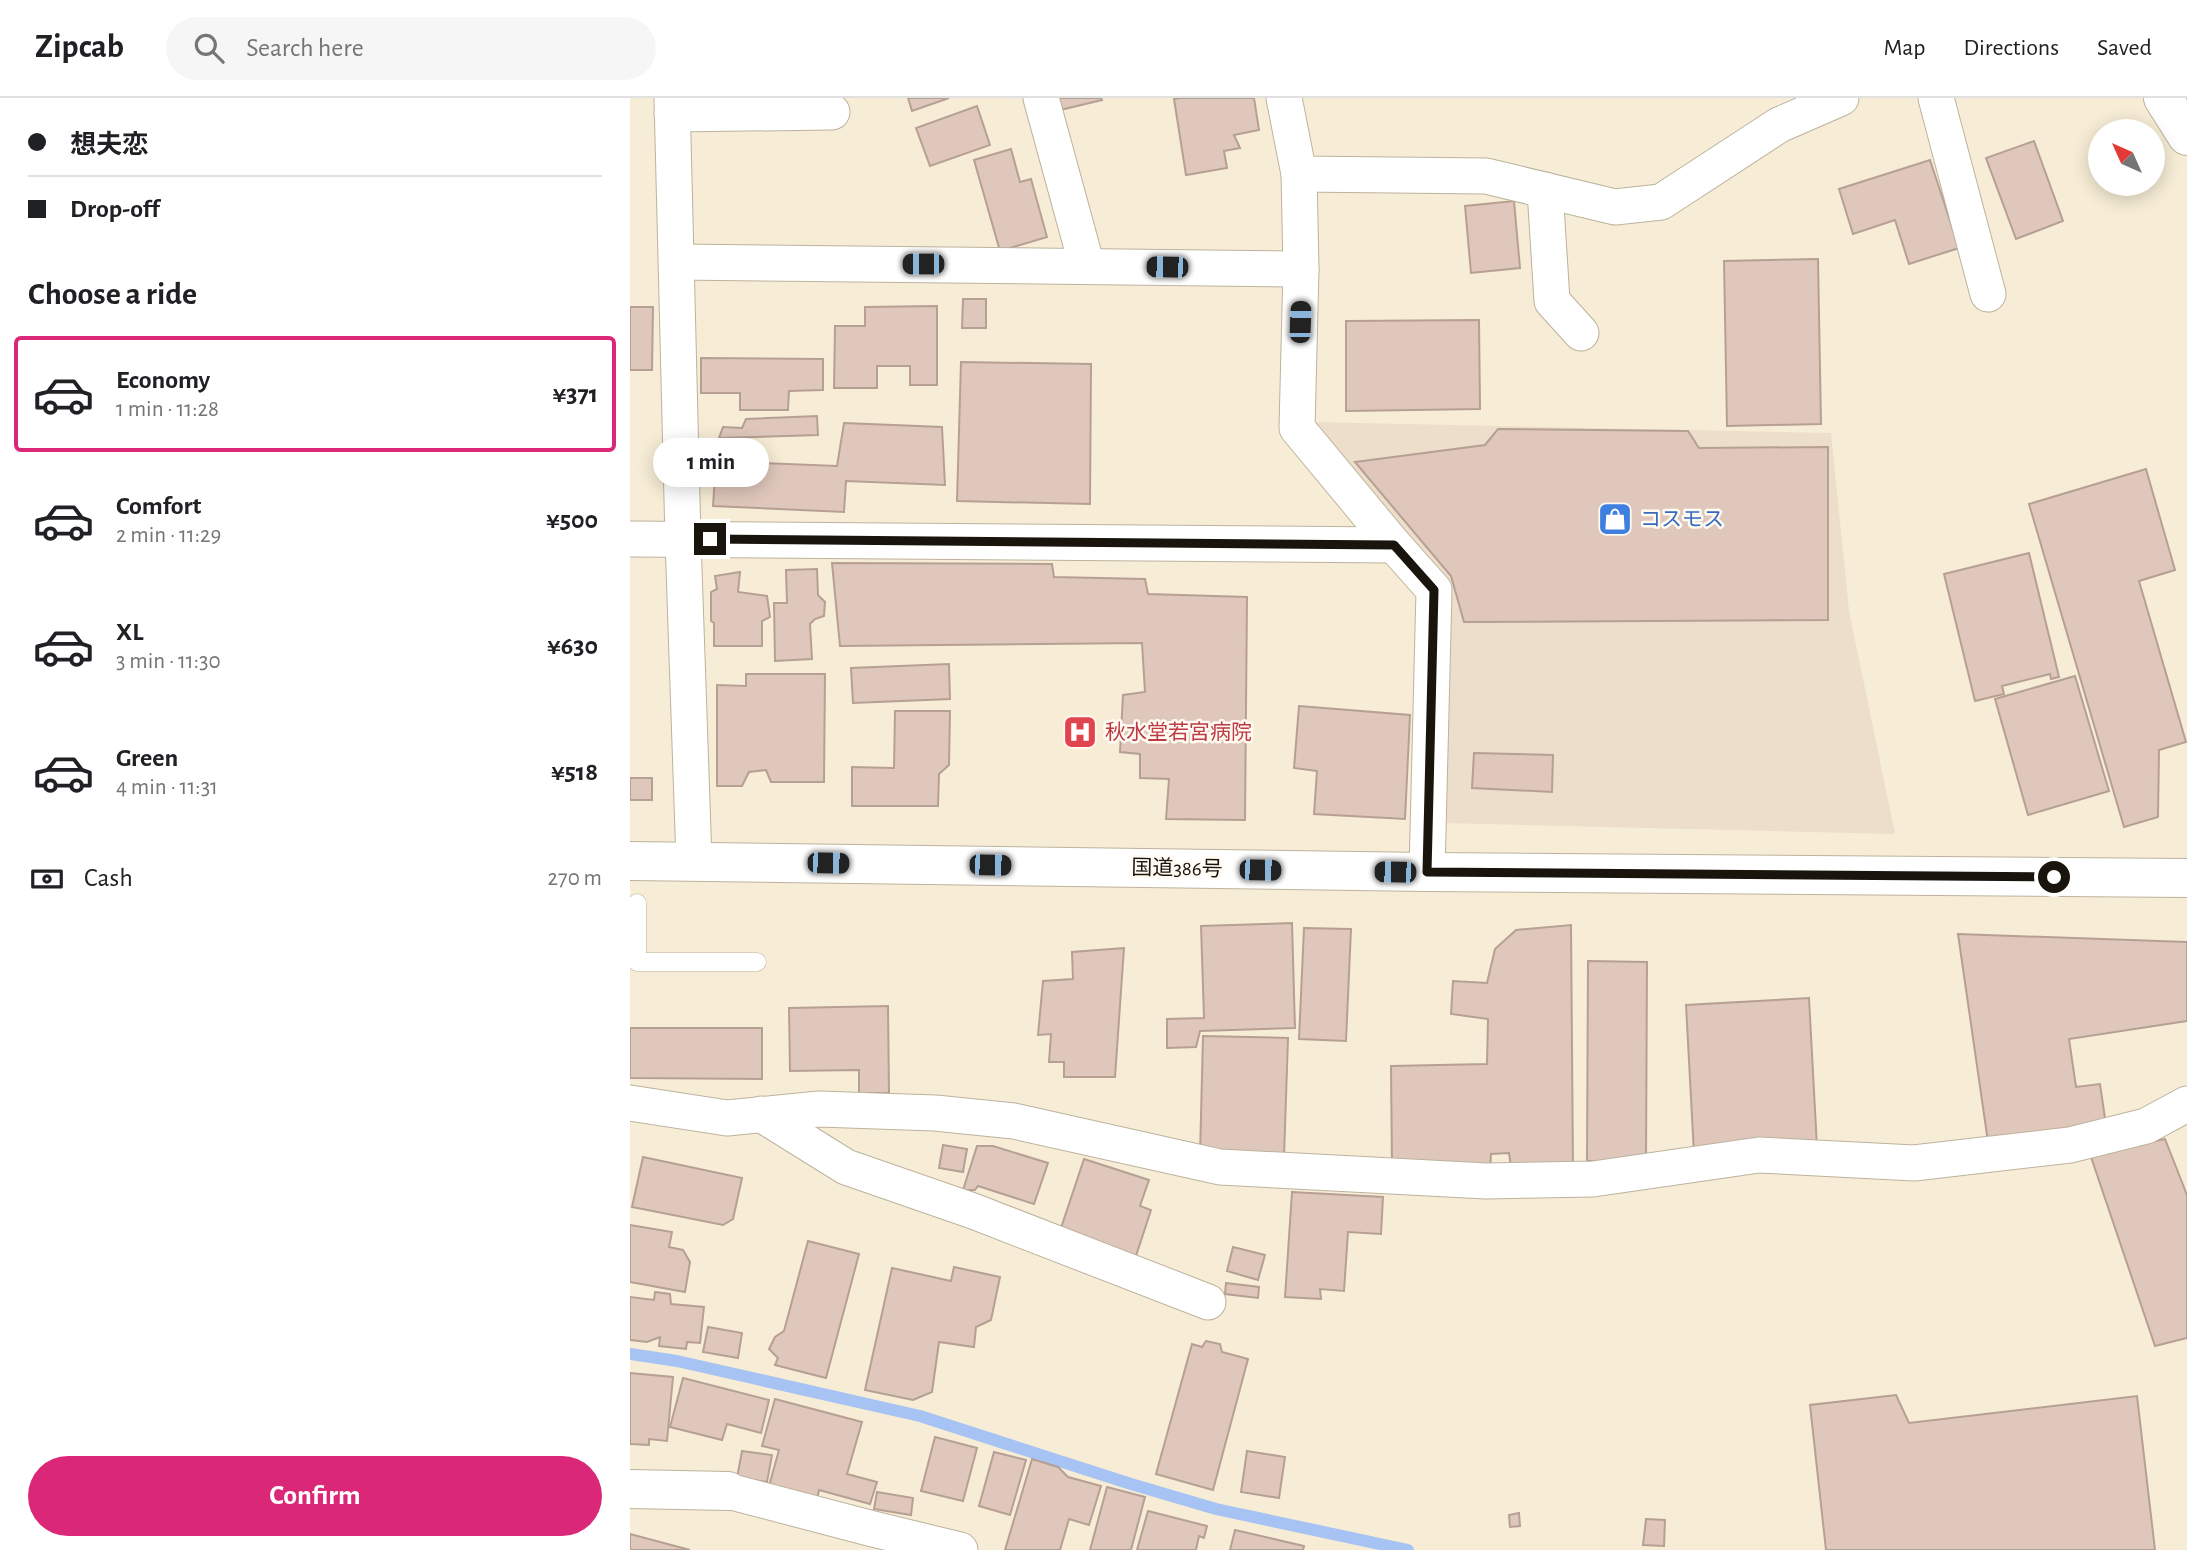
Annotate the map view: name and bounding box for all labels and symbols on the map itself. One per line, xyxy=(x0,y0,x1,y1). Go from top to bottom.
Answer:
north arrow xyxy=(2088,119,2165,196)
car xyxy=(903,254,945,275)
car xyxy=(1146,256,1189,278)
car xyxy=(1289,301,1312,343)
callout: 1 min xyxy=(652,438,768,486)
shop icon: コスモス xyxy=(1596,500,1634,538)
place label: コスモス xyxy=(1640,509,1724,530)
route end xyxy=(694,523,726,555)
hospital icon: 秋水堂若宮病院 xyxy=(1061,713,1099,751)
place label: 秋水堂若宮病院 xyxy=(1105,721,1252,743)
car xyxy=(807,852,850,874)
car xyxy=(969,854,1012,876)
street label: 国道386号 xyxy=(1131,856,1223,880)
car xyxy=(1239,859,1282,881)
car xyxy=(1374,861,1417,883)
route start xyxy=(2038,861,2070,893)

